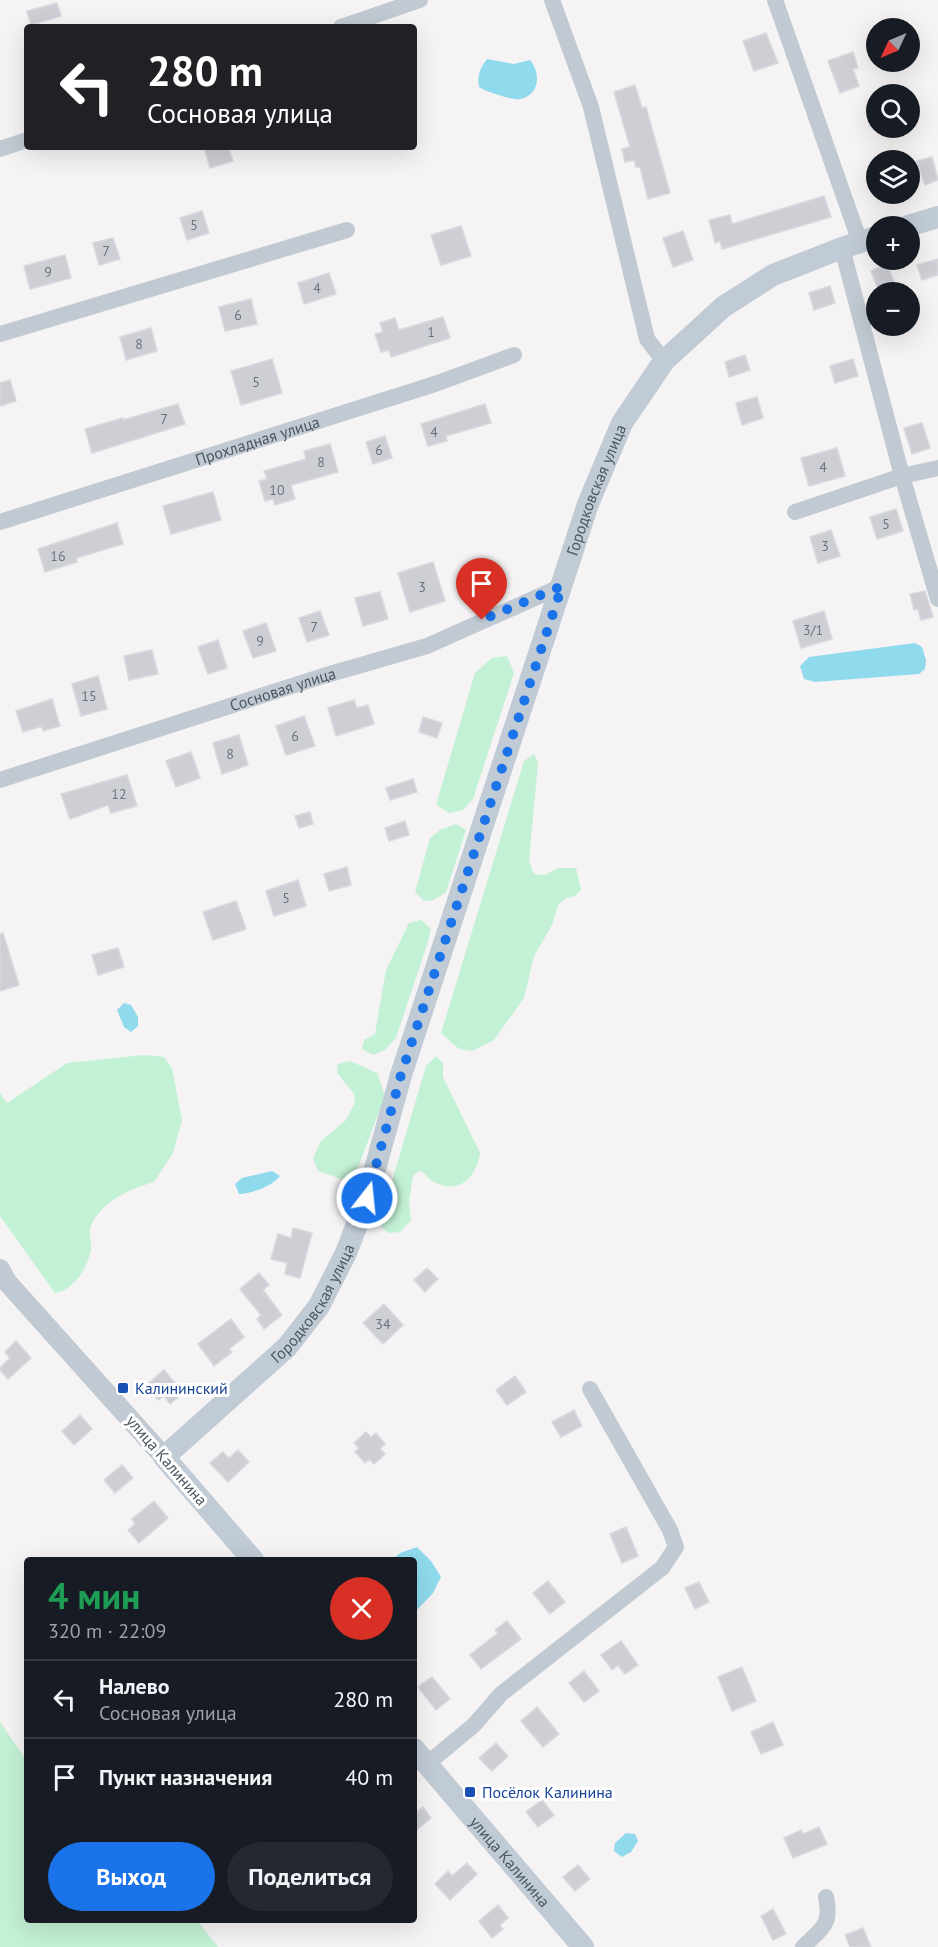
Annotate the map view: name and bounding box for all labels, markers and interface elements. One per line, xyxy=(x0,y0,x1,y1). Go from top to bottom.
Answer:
north arrow xyxy=(866,18,920,72)
map controls xyxy=(866,18,920,336)
text: 280 m xyxy=(147,43,263,98)
icon: left xyxy=(48,48,126,126)
button: search xyxy=(866,84,920,138)
text: Сосновая улица xyxy=(147,96,333,130)
button: layers xyxy=(866,150,920,204)
house number: 5 xyxy=(190,216,198,234)
button: + xyxy=(866,216,920,270)
house number: 7 xyxy=(102,242,110,260)
house number: 9 xyxy=(44,263,52,281)
house number: 4 xyxy=(313,279,321,297)
button: − xyxy=(866,282,920,336)
house number: 6 xyxy=(234,306,242,324)
house number: 1 xyxy=(427,323,435,341)
house number: 8 xyxy=(135,335,143,353)
house number: 5 xyxy=(252,373,260,391)
house number: 7 xyxy=(160,410,168,428)
street label: Прохладная улица xyxy=(193,411,322,469)
street label: Городковская улица xyxy=(562,421,630,558)
house number: 4 xyxy=(430,423,438,441)
house number: 6 xyxy=(375,441,383,459)
house number: 8 xyxy=(317,453,325,471)
house number: 4 xyxy=(819,458,827,476)
house number: 10 xyxy=(269,481,285,499)
house number: 5 xyxy=(882,515,890,533)
house number: 3 xyxy=(821,537,829,555)
house number: 16 xyxy=(50,547,66,565)
pin xyxy=(456,558,507,620)
icon: arrive xyxy=(465,567,498,600)
house number: 3 xyxy=(418,578,426,596)
house number: 7 xyxy=(310,618,318,636)
house number: 3/1 xyxy=(803,621,823,639)
house number: 9 xyxy=(256,632,264,650)
street label: Сосновая улица xyxy=(227,663,338,715)
house number: 15 xyxy=(81,687,97,705)
house number: 6 xyxy=(291,727,299,745)
house number: 8 xyxy=(226,745,234,763)
house number: 12 xyxy=(111,785,127,803)
house number: 5 xyxy=(282,889,290,907)
position arrow xyxy=(335,1166,399,1230)
street label: Городковская улица xyxy=(266,1241,359,1367)
house number: 34 xyxy=(375,1315,391,1333)
place label: Калининский xyxy=(135,1378,228,1398)
marker: Калининский xyxy=(116,1381,130,1395)
street label: улица Калинина xyxy=(122,1411,212,1509)
text: 4 мин xyxy=(48,1572,140,1619)
button: close xyxy=(330,1577,393,1640)
text: 320 m · 22:09 xyxy=(48,1618,166,1644)
text: Налево xyxy=(99,1672,170,1700)
icon: left xyxy=(48,1683,81,1716)
text: 280 m xyxy=(333,1685,393,1713)
text: Сосновая улица xyxy=(99,1700,237,1726)
icon: arrive xyxy=(48,1761,81,1794)
text: Пункт назначения xyxy=(99,1763,272,1791)
text: 40 m xyxy=(345,1763,393,1791)
place label: Посёлок Калинина xyxy=(482,1782,613,1802)
marker: Посёлок Калинина xyxy=(463,1785,477,1799)
street label: улица Калинина xyxy=(466,1812,555,1911)
button: Выход xyxy=(48,1842,215,1911)
button: Поделиться xyxy=(227,1842,393,1911)

